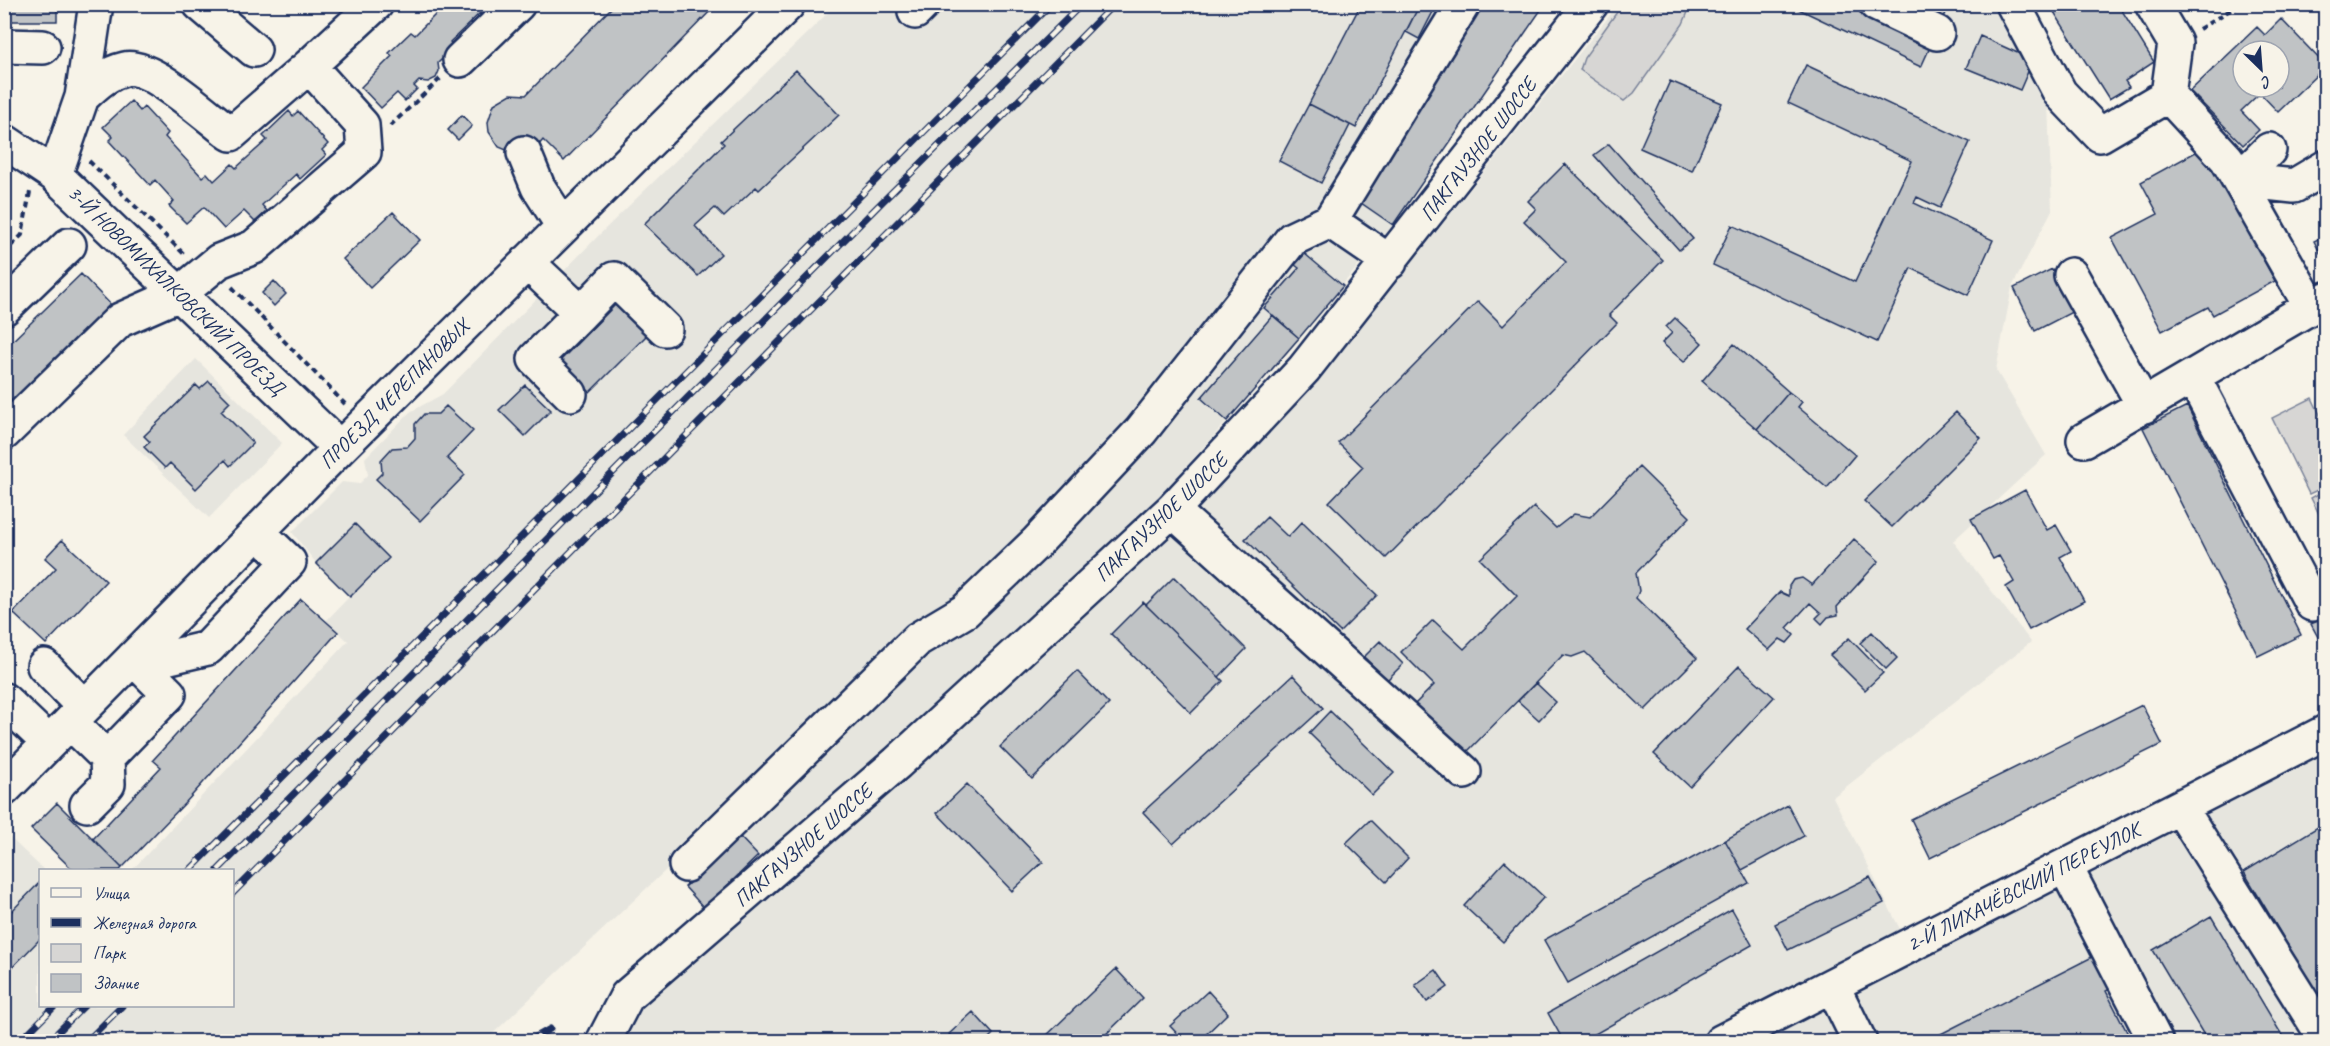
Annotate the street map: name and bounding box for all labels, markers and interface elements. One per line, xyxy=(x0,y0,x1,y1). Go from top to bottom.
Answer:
north arrow xyxy=(2231,39,2291,99)
street label: ПАКГАУЗНОЕ ШОССЕ xyxy=(1414,70,1544,226)
text: С xyxy=(2257,71,2275,93)
street label: 3-Й НОВОМИХАЛКОВСКИЙ ПРОЕЗД xyxy=(62,180,291,402)
street label: ПРОЕЗД ЧЕРЕПАНОВЫХ xyxy=(314,312,476,474)
street label: ПАКГАУЗНОЕ ШОССЕ xyxy=(1089,445,1235,587)
street label: ПАКГАУЗНОЕ ШОССЕ xyxy=(728,776,879,912)
street label: 2-Й ЛИХАЧЁВСКИЙ ПЕРЕУЛОК xyxy=(1902,815,2148,957)
legend xyxy=(39,869,234,1007)
text: Улица xyxy=(93,882,130,904)
text: Железная дорога xyxy=(93,912,197,935)
text: Парк xyxy=(93,942,127,964)
text: Здание xyxy=(93,972,139,994)

